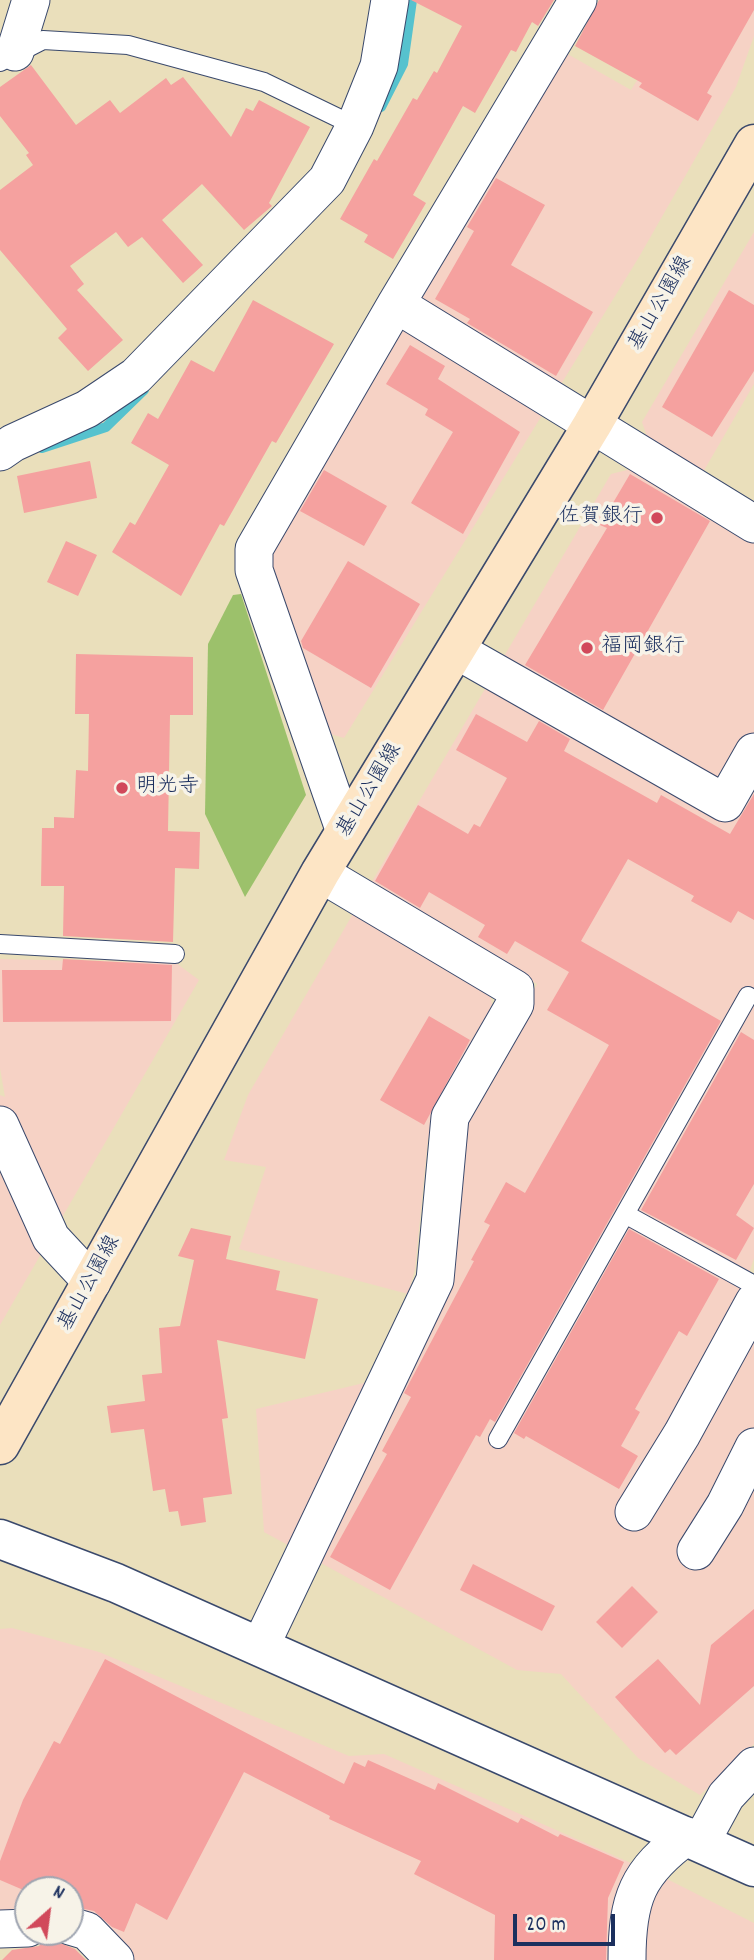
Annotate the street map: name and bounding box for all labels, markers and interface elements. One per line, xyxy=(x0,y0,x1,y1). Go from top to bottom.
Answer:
street label: 基山公園線 xyxy=(625,252,699,356)
place label: 佐賀銀行 xyxy=(559,505,643,531)
marker: 佐賀銀行 xyxy=(649,510,665,526)
place label: 福岡銀行 xyxy=(601,635,685,661)
marker: 福岡銀行 xyxy=(579,640,595,656)
street label: 基山公園線 xyxy=(333,740,409,842)
place label: 明光寺 xyxy=(136,775,199,801)
marker: 明光寺 xyxy=(114,780,130,796)
street label: 基山公園線 xyxy=(55,1232,127,1336)
north arrow xyxy=(14,1876,84,1946)
text: N xyxy=(48,1880,69,1908)
scale bar xyxy=(516,1900,618,1944)
text: 20 m xyxy=(526,1911,566,1941)

